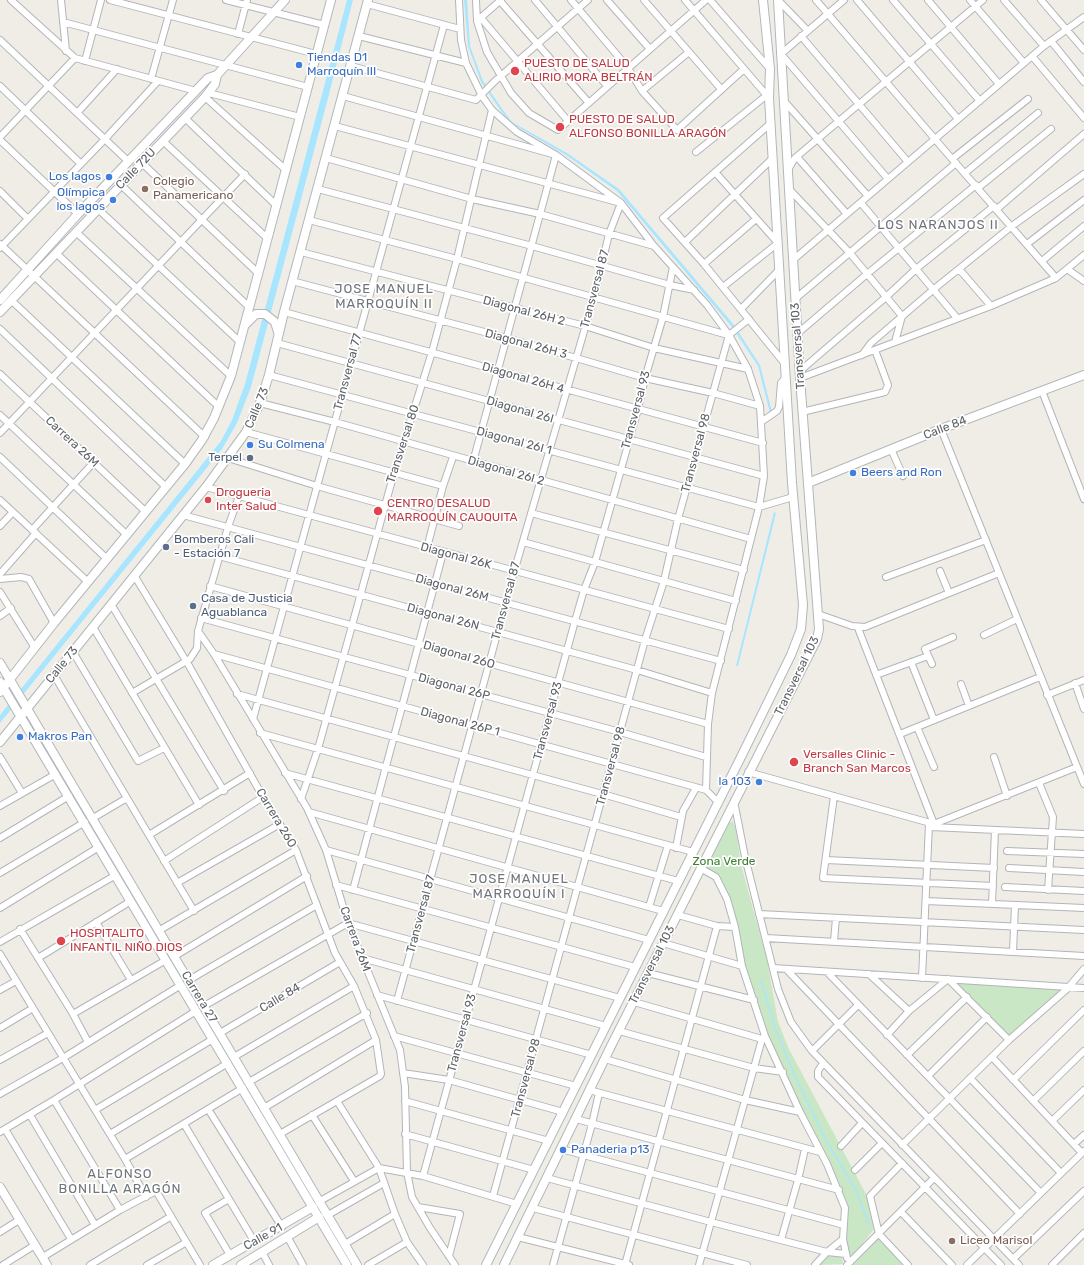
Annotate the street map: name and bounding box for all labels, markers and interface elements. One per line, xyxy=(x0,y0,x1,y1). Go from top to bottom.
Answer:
place label: Tiendas D1 Marroquín III xyxy=(307,51,376,79)
place label: PUESTO DE SALUD ALIRIO MORA BELTRÁN xyxy=(524,57,653,85)
marker: Tiendas D1 Marroquín III xyxy=(294,60,304,70)
marker: PUESTO DE SALUD ALIRIO MORA BELTRÁN xyxy=(509,65,521,77)
place label: PUESTO DE SALUD ALFONSO BONILLA ARAGÓN xyxy=(569,113,726,141)
marker: PUESTO DE SALUD ALFONSO BONILLA ARAGÓN xyxy=(554,121,566,133)
street label: Calle 72U xyxy=(113,145,159,193)
place label: Los lagos xyxy=(49,170,101,184)
marker: Los lagos xyxy=(104,172,114,182)
place label: Colegio Panamericano xyxy=(153,175,233,203)
marker: Colegio Panamericano xyxy=(140,184,150,194)
place label: Olímpica los lagos xyxy=(56,186,105,214)
marker: Olímpica los lagos xyxy=(108,195,118,205)
district label: LOS NARANJOS II xyxy=(877,217,999,233)
street label: Transversal 87 xyxy=(578,248,612,330)
district label: JOSE MANUEL MARROQUÍN II xyxy=(334,281,434,312)
street label: Diagonal 26H 2 xyxy=(481,293,567,329)
street label: Transversal 103 xyxy=(788,302,808,390)
street label: Diagonal 26H 3 xyxy=(483,326,569,362)
street label: Transversal 77 xyxy=(331,332,365,412)
street label: Diagonal 26H 4 xyxy=(480,359,566,397)
street label: Transversal 93 xyxy=(619,369,653,451)
street label: Calle 73 xyxy=(242,385,272,431)
street label: Diagonal 26I xyxy=(485,394,555,426)
street label: Transversal 80 xyxy=(384,403,422,485)
street label: Transversal 98 xyxy=(679,412,713,494)
street label: Carrera 26M xyxy=(42,413,102,471)
street label: Calle 84 xyxy=(921,413,969,443)
street label: Diagonal 26I 1 xyxy=(475,424,553,458)
place label: Su Colmena xyxy=(258,438,325,452)
marker: Su Colmena xyxy=(245,440,255,450)
place label: Terpel xyxy=(208,451,242,465)
marker: Terpel xyxy=(245,453,255,463)
street label: Diagonal 26I 2 xyxy=(466,453,546,489)
place label: Beers and Ron xyxy=(861,466,942,480)
marker: Beers and Ron xyxy=(848,468,858,478)
place label: Drogueria Inter Salud xyxy=(216,486,277,514)
marker: Drogueria Inter Salud xyxy=(203,495,213,505)
place label: CENTRO DESALUD MARROQUÍN CAUQUITA xyxy=(387,497,518,525)
marker: CENTRO DESALUD MARROQUÍN CAUQUITA xyxy=(372,505,384,517)
place label: Bomberos Cali - Estación 7 xyxy=(174,533,254,561)
street label: Diagonal 26K xyxy=(419,540,493,572)
marker: Bomberos Cali - Estación 7 xyxy=(161,542,171,552)
street label: Transversal 87 xyxy=(489,560,523,642)
street label: Diagonal 26M xyxy=(414,571,490,605)
place label: Casa de Justicia Aguablanca xyxy=(201,592,293,620)
street label: Diagonal 26N xyxy=(405,600,481,634)
marker: Casa de Justicia Aguablanca xyxy=(188,601,198,611)
street label: Transversal 103 xyxy=(772,634,822,718)
street label: Diagonal 26O xyxy=(421,638,497,672)
street label: Calle 73 xyxy=(43,644,81,686)
street label: Diagonal 26P xyxy=(417,671,491,703)
street label: Transversal 93 xyxy=(531,680,565,762)
street label: Diagonal 26P 1 xyxy=(419,704,501,740)
street label: Transversal 98 xyxy=(594,725,628,807)
place label: Makros Pan xyxy=(28,730,92,744)
marker: Makros Pan xyxy=(15,732,25,742)
place label: Versalles Clinic - Branch San Marcos xyxy=(803,748,911,776)
marker: Versalles Clinic - Branch San Marcos xyxy=(788,756,800,768)
place label: la 103 xyxy=(719,775,751,789)
marker: la 103 xyxy=(754,777,764,787)
street label: Carrera 26O xyxy=(253,786,299,850)
park label: Zona Verde xyxy=(693,855,755,869)
district label: JOSE MANUEL MARROQUÍN I xyxy=(469,871,569,902)
street label: Transversal 87 xyxy=(404,873,438,955)
street label: Carrera 26M xyxy=(337,905,373,973)
street label: Transversal 103 xyxy=(626,923,678,1007)
place label: HOSPITALITO INFANTIL NIÑO DIOS xyxy=(70,927,183,955)
marker: HOSPITALITO INFANTIL NIÑO DIOS xyxy=(55,935,67,947)
street label: Carrera 27 xyxy=(178,969,220,1025)
street label: Calle 84 xyxy=(257,980,303,1016)
street label: Transversal 93 xyxy=(445,992,479,1074)
street label: Transversal 98 xyxy=(509,1037,543,1119)
place label: Panaderia p13 xyxy=(571,1143,649,1157)
marker: Panaderia p13 xyxy=(558,1145,568,1155)
district label: ALFONSO BONILLA ARAGÓN xyxy=(58,1166,182,1197)
street label: Calle 91 xyxy=(241,1220,285,1254)
place label: Liceo Marisol xyxy=(960,1234,1032,1248)
marker: Liceo Marisol xyxy=(947,1236,957,1246)

